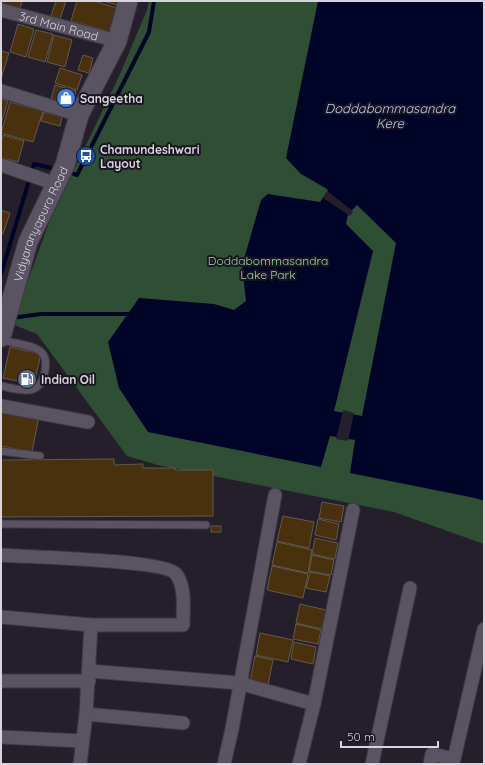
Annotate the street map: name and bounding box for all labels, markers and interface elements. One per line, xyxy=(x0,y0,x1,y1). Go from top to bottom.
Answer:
street label: 3rd Main Road xyxy=(18,8,100,43)
shop icon: Sangeetha xyxy=(55,87,77,109)
place label: Sangeetha xyxy=(80,91,143,106)
water label: Doddabommasandra Kere xyxy=(325,100,456,131)
place label: Chamundeshwari Layout xyxy=(100,142,200,171)
bus stop icon: Chamundeshwari Layout xyxy=(75,145,97,167)
street label: Vidyaranyapura Road xyxy=(10,164,71,283)
park label: Doddabommasandra Lake Park xyxy=(208,253,328,282)
fuel station icon: Indian Oil xyxy=(16,368,38,390)
place label: Indian Oil xyxy=(41,372,95,387)
scale bar xyxy=(341,723,438,749)
text: 50 m xyxy=(347,729,375,744)

